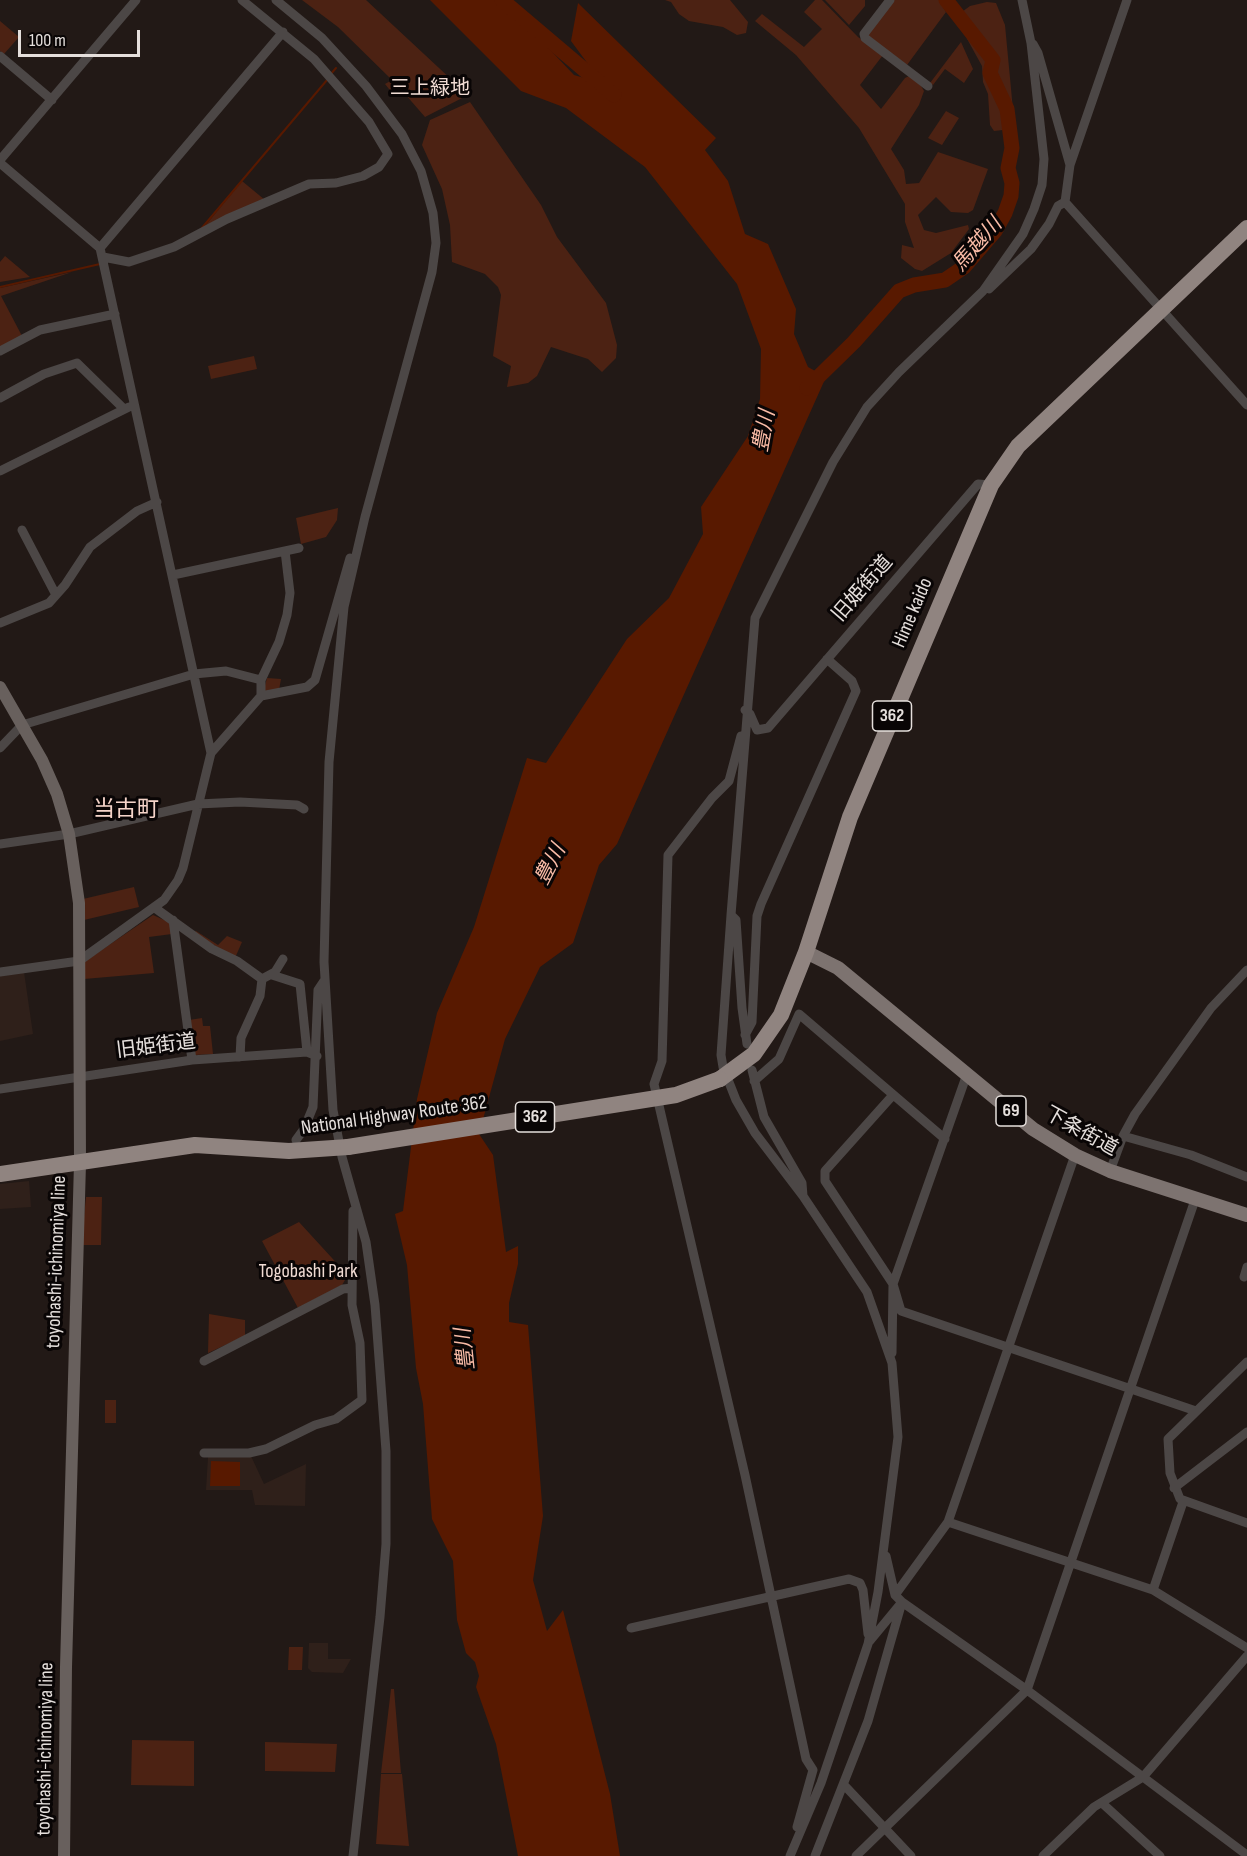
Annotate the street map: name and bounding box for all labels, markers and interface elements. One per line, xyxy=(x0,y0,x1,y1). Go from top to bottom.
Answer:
scale bar xyxy=(21,18,142,56)
text: 100 m xyxy=(29,30,66,51)
park label: 三上緑地 xyxy=(390,77,470,101)
water label: 馬越川 xyxy=(948,213,1008,277)
water label: 豊川 xyxy=(749,408,781,454)
street label: 旧姫街道 xyxy=(828,551,898,627)
street label: Hime kaido xyxy=(888,574,938,652)
road number: 362 xyxy=(872,701,912,731)
district label: 当古町 xyxy=(93,797,159,823)
water label: 豊川 xyxy=(530,841,572,889)
street label: 旧姫街道 xyxy=(115,1030,197,1064)
street label: National Highway Route 362 xyxy=(300,1091,488,1141)
road number: 69 xyxy=(996,1096,1026,1126)
road number: 362 xyxy=(516,1102,554,1132)
street label: 下条街道 xyxy=(1040,1102,1122,1162)
street label: toyohashi-ichinomiya line xyxy=(42,1175,72,1349)
park label: Togobashi Park xyxy=(258,1260,358,1284)
water label: 豊川 xyxy=(451,1327,481,1371)
street label: toyohashi-ichinomiya line xyxy=(32,1662,60,1836)

